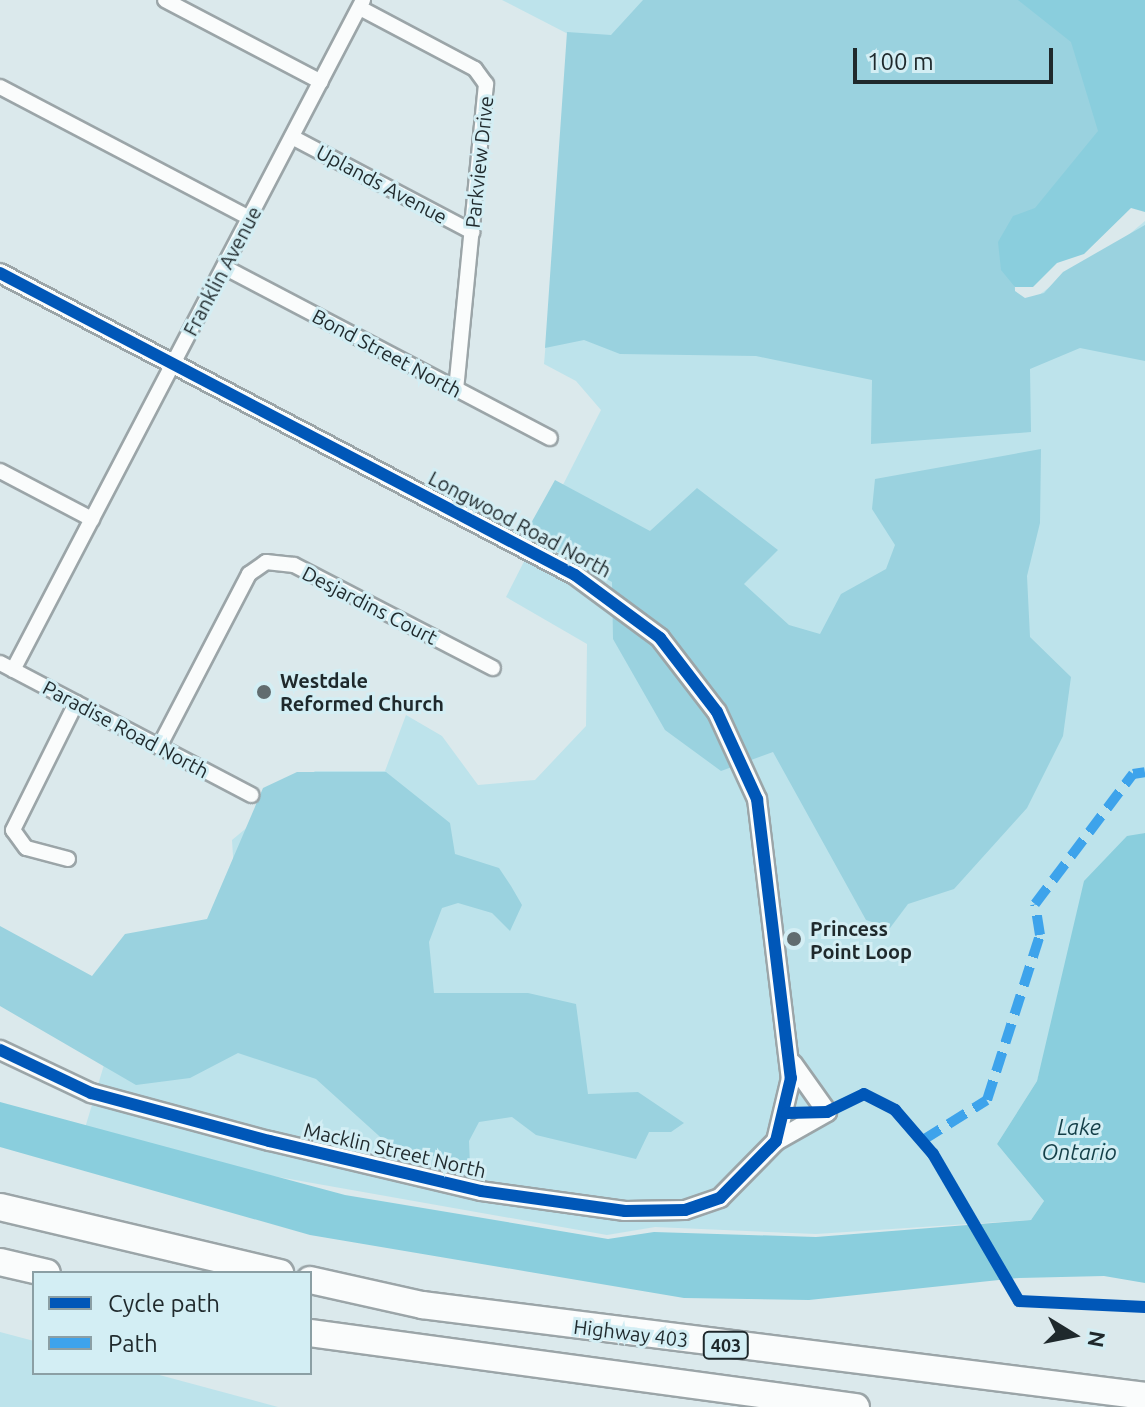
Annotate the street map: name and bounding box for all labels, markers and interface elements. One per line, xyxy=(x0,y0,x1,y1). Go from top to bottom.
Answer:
scale bar xyxy=(857,32,1057,82)
text: 100 m xyxy=(867,48,934,75)
street label: Parkview Drive xyxy=(460,95,498,229)
street label: Uplands Avenue xyxy=(312,139,452,229)
street label: Franklin Avenue xyxy=(178,202,266,340)
street label: Bond Street North xyxy=(308,304,466,402)
street label: Longwood Road North xyxy=(425,466,615,582)
street label: Desjardins Court xyxy=(298,561,442,649)
place label: Westdale Reformed Church xyxy=(280,668,444,715)
street label: Paradise Road North xyxy=(39,675,213,783)
marker: Westdale Reformed Church xyxy=(255,683,273,701)
place label: Princess Point Loop xyxy=(810,916,912,963)
marker: Princess Point Loop xyxy=(785,930,803,948)
water label: Lake Ontario xyxy=(1041,1113,1117,1164)
street label: Macklin Street North xyxy=(301,1117,489,1183)
legend xyxy=(32,1271,312,1375)
text: Cycle path xyxy=(108,1290,220,1317)
north arrow xyxy=(1033,1295,1113,1375)
street label: Highway 403 xyxy=(572,1314,690,1352)
text: N xyxy=(1083,1329,1111,1350)
text: Path xyxy=(108,1330,158,1357)
road number: 403 xyxy=(702,1331,750,1359)

